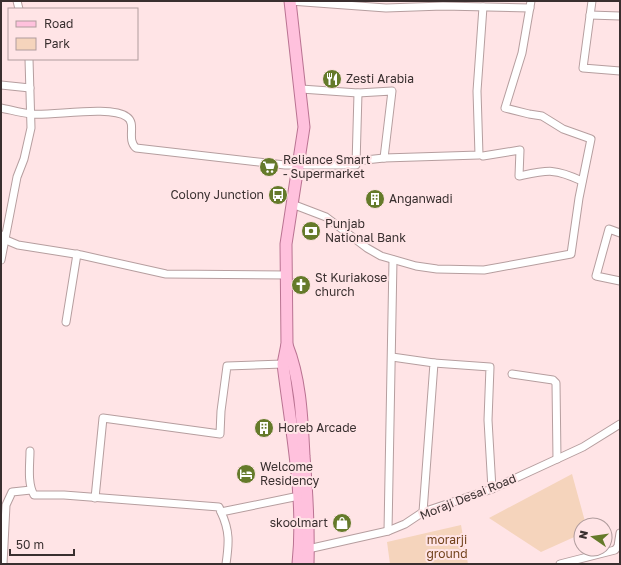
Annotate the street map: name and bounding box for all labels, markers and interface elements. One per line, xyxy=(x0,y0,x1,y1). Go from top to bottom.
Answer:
legend xyxy=(8,8,138,60)
text: Road xyxy=(44,16,73,31)
text: Park xyxy=(44,36,70,51)
restaurant icon: Zesti Arabia xyxy=(321,68,343,90)
place label: Zesti Arabia xyxy=(346,71,414,86)
place label: Reliance Smart - Supermarket xyxy=(283,152,371,181)
supermarket icon: Reliance Smart - Supermarket xyxy=(258,156,280,178)
bus stop icon: Colony Junction xyxy=(267,184,289,206)
place label: Colony Junction xyxy=(170,187,264,202)
building icon: Anganwadi xyxy=(364,188,386,210)
place label: Anganwadi xyxy=(389,191,453,206)
place label: Punjab National Bank xyxy=(325,216,406,245)
bank icon: Punjab National Bank xyxy=(300,220,322,242)
place label: St Kuriakose church xyxy=(315,270,387,299)
church icon: St Kuriakose church xyxy=(290,274,312,296)
building icon: Horeb Arcade xyxy=(253,417,275,439)
place label: Horeb Arcade xyxy=(278,420,357,435)
place label: Welcome Residency xyxy=(260,459,320,488)
hotel icon: Welcome Residency xyxy=(235,463,257,485)
street label: Moraji Desai Road xyxy=(418,470,518,523)
shop icon: skoolmart xyxy=(331,512,353,534)
place label: skoolmart xyxy=(270,515,328,530)
north arrow xyxy=(573,517,613,557)
text: N xyxy=(575,529,590,540)
scale bar xyxy=(10,531,74,557)
park label: morarji ground xyxy=(426,532,468,561)
text: 50 m xyxy=(16,537,44,552)

